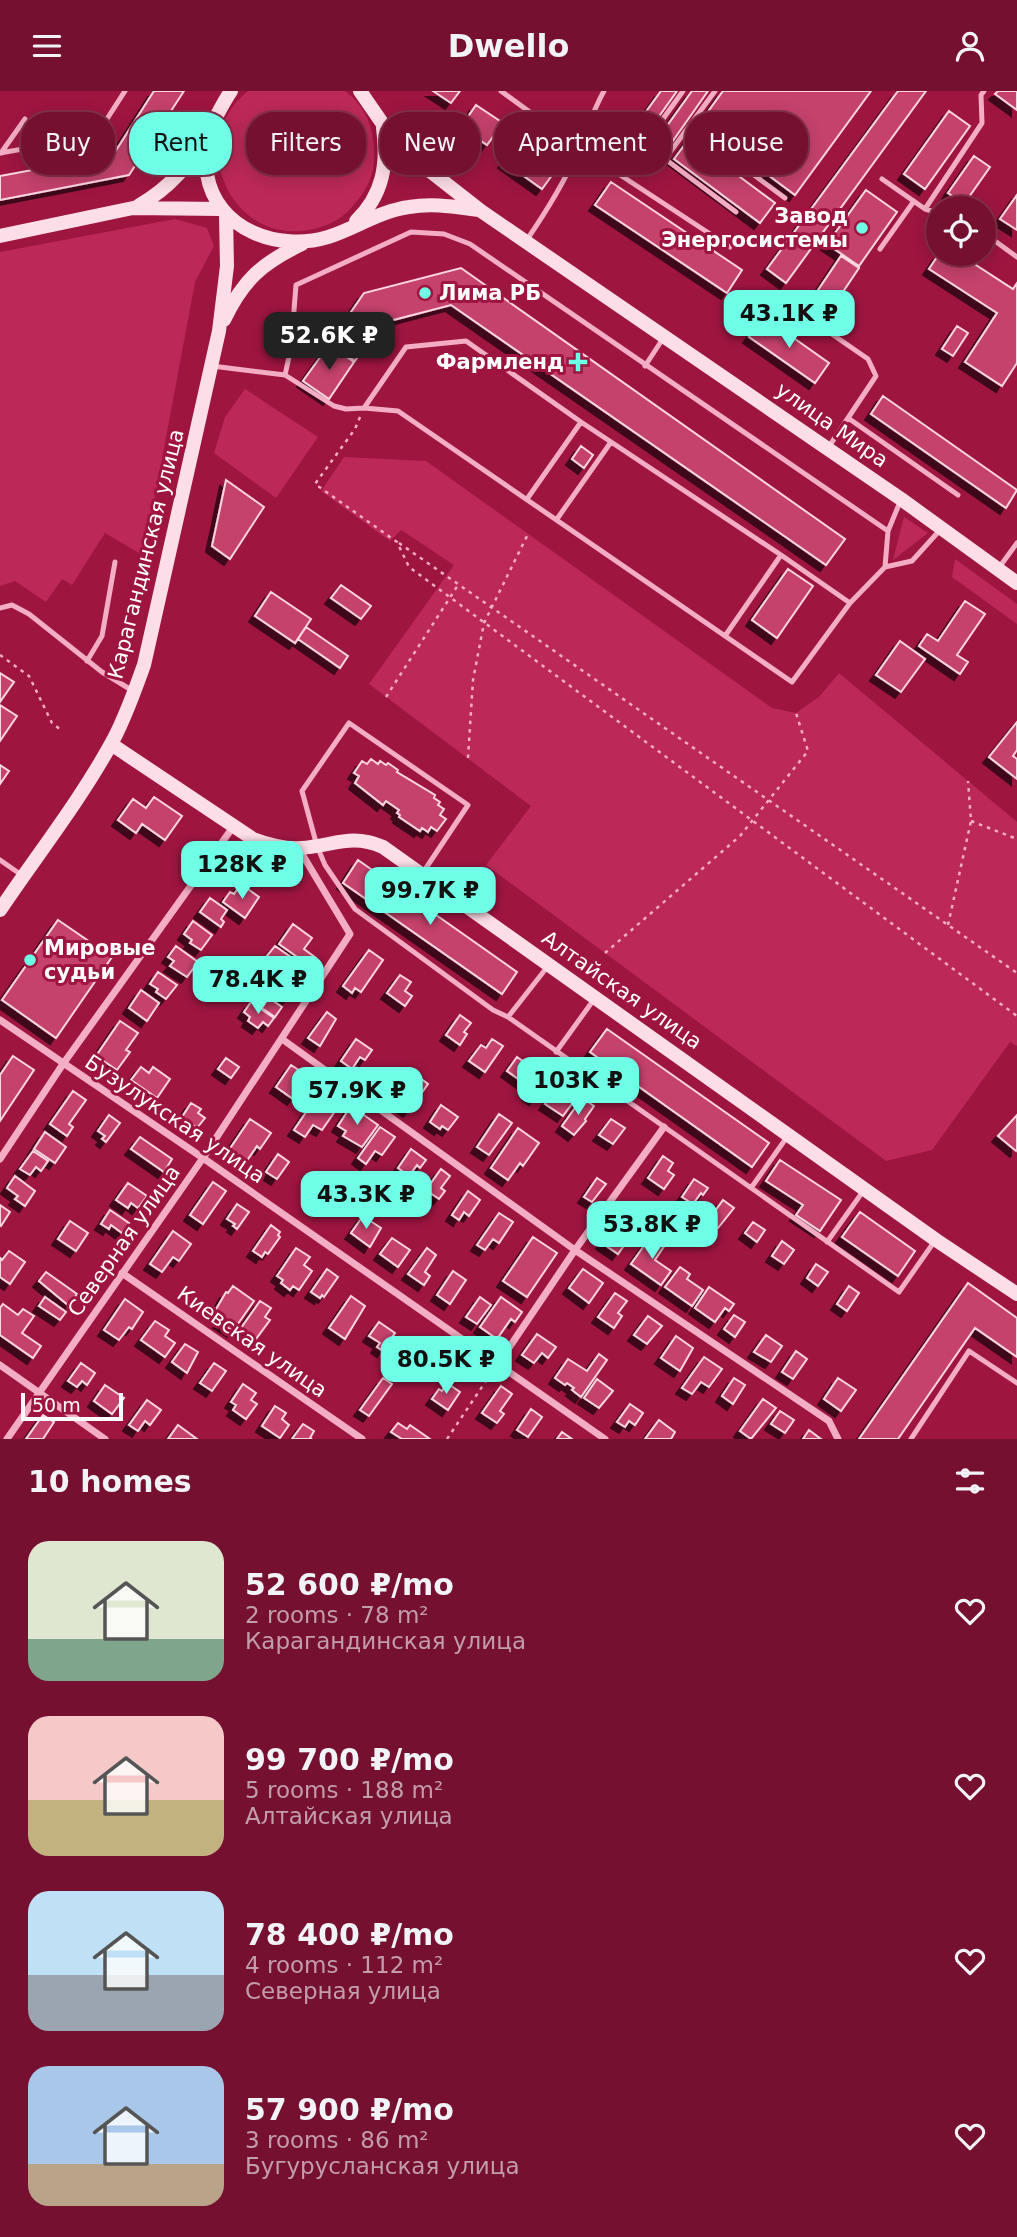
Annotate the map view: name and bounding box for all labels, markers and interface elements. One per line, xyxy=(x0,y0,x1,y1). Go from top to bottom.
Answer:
icon: menu xyxy=(28,27,66,65)
text: Dwello xyxy=(448,27,569,65)
icon: person xyxy=(951,27,989,65)
chip: Buy xyxy=(21,112,115,175)
chip: Rent xyxy=(129,112,232,175)
chip: Filters xyxy=(246,112,366,175)
chip: New xyxy=(380,112,480,175)
chip: Apartment xyxy=(494,112,671,175)
chip: House xyxy=(685,112,808,175)
map controls xyxy=(926,196,996,266)
button: locate xyxy=(926,196,996,266)
place label: Завод Энергосистемы xyxy=(661,204,848,252)
marker: Завод Энергосистемы xyxy=(854,220,870,236)
place label: Лима РБ xyxy=(439,281,541,305)
marker: Лима РБ xyxy=(417,285,433,301)
pin: 43.1K ₽ xyxy=(724,291,854,350)
text: 43.1K ₽ xyxy=(740,300,838,326)
pin: 52.6K ₽ xyxy=(264,313,394,372)
text: 52.6K ₽ xyxy=(280,322,378,348)
place label: Фармленд xyxy=(436,350,564,374)
marker: Фармленд xyxy=(570,354,586,370)
street label: улица Мира xyxy=(771,378,893,472)
street label: Карагандинская улица xyxy=(103,427,189,681)
pin: 128K ₽ xyxy=(185,841,299,901)
text: 128K ₽ xyxy=(197,851,287,877)
pin: 99.7K ₽ xyxy=(365,867,495,927)
text: 99.7K ₽ xyxy=(381,877,479,903)
street label: Алтайская улица xyxy=(537,926,707,1054)
place label: Мировые судьи xyxy=(44,936,156,984)
marker: Мировые судьи xyxy=(22,952,38,968)
pin: 78.4K ₽ xyxy=(193,957,323,1016)
text: 78.4K ₽ xyxy=(209,966,307,992)
street label: Бузулукская улица xyxy=(80,1050,270,1188)
pin: 103K ₽ xyxy=(521,1058,635,1117)
pin: 57.9K ₽ xyxy=(292,1067,422,1127)
text: 103K ₽ xyxy=(533,1067,623,1093)
text: 57.9K ₽ xyxy=(308,1077,406,1103)
street label: Северная улица xyxy=(63,1161,185,1321)
pin: 43.3K ₽ xyxy=(301,1171,431,1231)
text: 43.3K ₽ xyxy=(317,1181,415,1207)
pin: 53.8K ₽ xyxy=(587,1201,717,1261)
text: 53.8K ₽ xyxy=(603,1211,701,1237)
street label: Киевская улица xyxy=(173,1281,331,1403)
pin: 80.5K ₽ xyxy=(381,1337,511,1396)
text: 80.5K ₽ xyxy=(397,1346,495,1372)
scale bar xyxy=(21,1390,122,1422)
text: 50 m xyxy=(32,1394,81,1416)
icon: filters xyxy=(951,1462,989,1500)
text: 10 homes xyxy=(28,1464,192,1499)
text: 52 600 ₽/mo xyxy=(245,1567,454,1602)
icon: home xyxy=(84,1569,168,1653)
icon: heart xyxy=(951,1592,989,1630)
text: 2 rooms · 78 m² xyxy=(245,1602,429,1628)
text: Карагандинская улица xyxy=(245,1628,526,1654)
text: 99 700 ₽/mo xyxy=(245,1742,454,1777)
icon: home xyxy=(84,1744,168,1828)
icon: heart xyxy=(951,1767,989,1805)
text: 5 rooms · 188 m² xyxy=(245,1777,443,1803)
text: Алтайская улица xyxy=(245,1803,453,1829)
text: 78 400 ₽/mo xyxy=(245,1917,454,1952)
icon: home xyxy=(84,1919,168,2003)
icon: heart xyxy=(951,1942,989,1980)
text: 4 rooms · 112 m² xyxy=(245,1952,443,1978)
text: Северная улица xyxy=(245,1978,441,2004)
text: 57 900 ₽/mo xyxy=(245,2092,454,2127)
icon: home xyxy=(84,2094,168,2178)
icon: heart xyxy=(951,2117,989,2155)
text: 3 rooms · 86 m² xyxy=(245,2127,429,2153)
text: Бугурусланская улица xyxy=(245,2153,520,2179)

